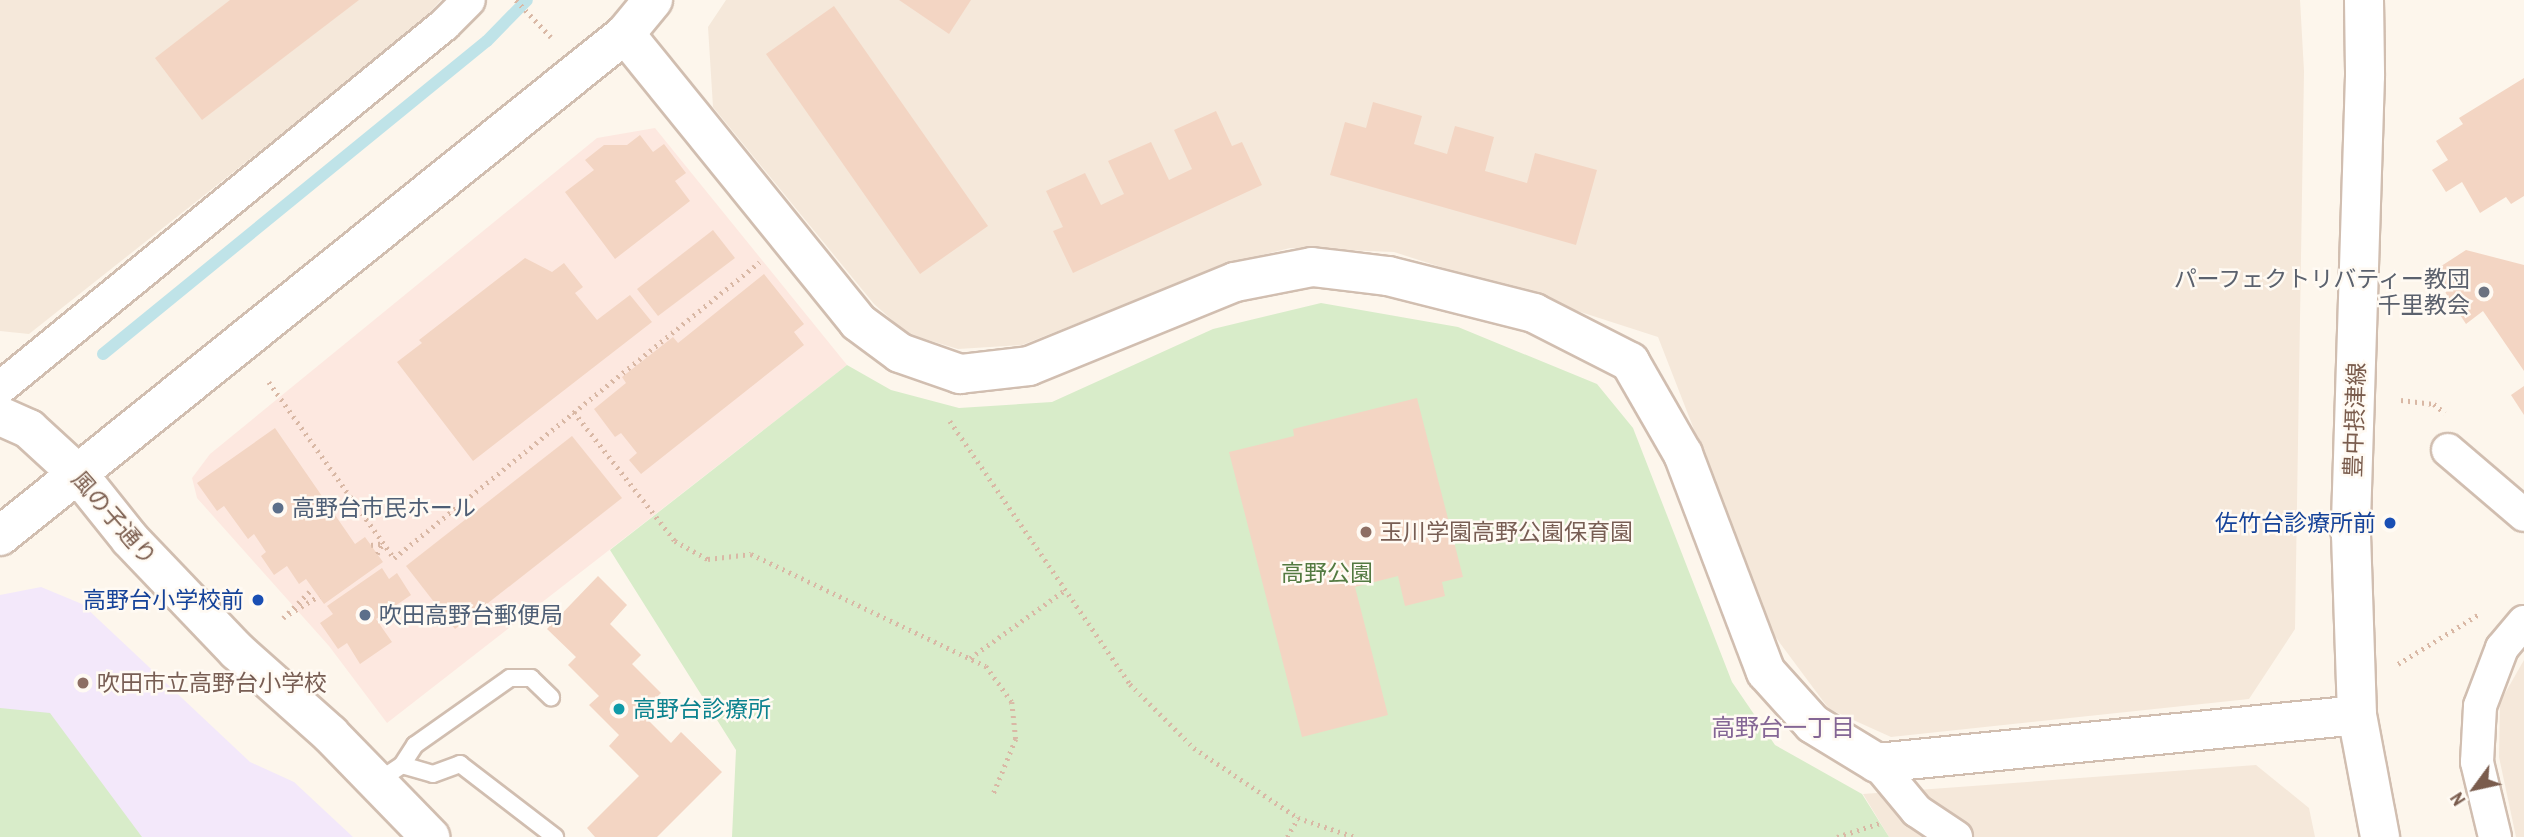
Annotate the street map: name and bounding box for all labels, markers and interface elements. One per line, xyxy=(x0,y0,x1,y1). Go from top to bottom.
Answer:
place label: パーフェクトリバティー教団 千里教会 xyxy=(2171,265,2470,319)
marker: パーフェクトリバティー教団 千里教会 xyxy=(2476,284,2492,300)
street label: 豊中摂津線 xyxy=(2339,362,2371,478)
street label: 風の子通り xyxy=(66,466,162,570)
place label: 高野台市民ホール xyxy=(292,494,476,522)
marker: 高野台市民ホール xyxy=(270,500,286,516)
place label: 佐竹台診療所前 xyxy=(2215,509,2376,537)
marker: 佐竹台診療所前 xyxy=(2382,515,2398,531)
place label: 玉川学園高野公園保育園 xyxy=(1380,518,1633,546)
marker: 玉川学園高野公園保育園 xyxy=(1358,524,1374,540)
park label: 高野公園 xyxy=(1281,559,1373,587)
place label: 高野台小学校前 xyxy=(83,586,244,614)
marker: 高野台小学校前 xyxy=(250,592,266,608)
place label: 吹田高野台郵便局 xyxy=(379,601,563,629)
marker: 吹田高野台郵便局 xyxy=(357,607,373,623)
place label: 吹田市立高野台小学校 xyxy=(97,669,327,697)
marker: 吹田市立高野台小学校 xyxy=(75,675,91,691)
place label: 高野台診療所 xyxy=(633,695,771,723)
marker: 高野台診療所 xyxy=(611,701,627,717)
district label: 高野台一丁目 xyxy=(1711,714,1855,742)
north arrow xyxy=(2440,753,2510,823)
text: N xyxy=(2443,788,2471,811)

